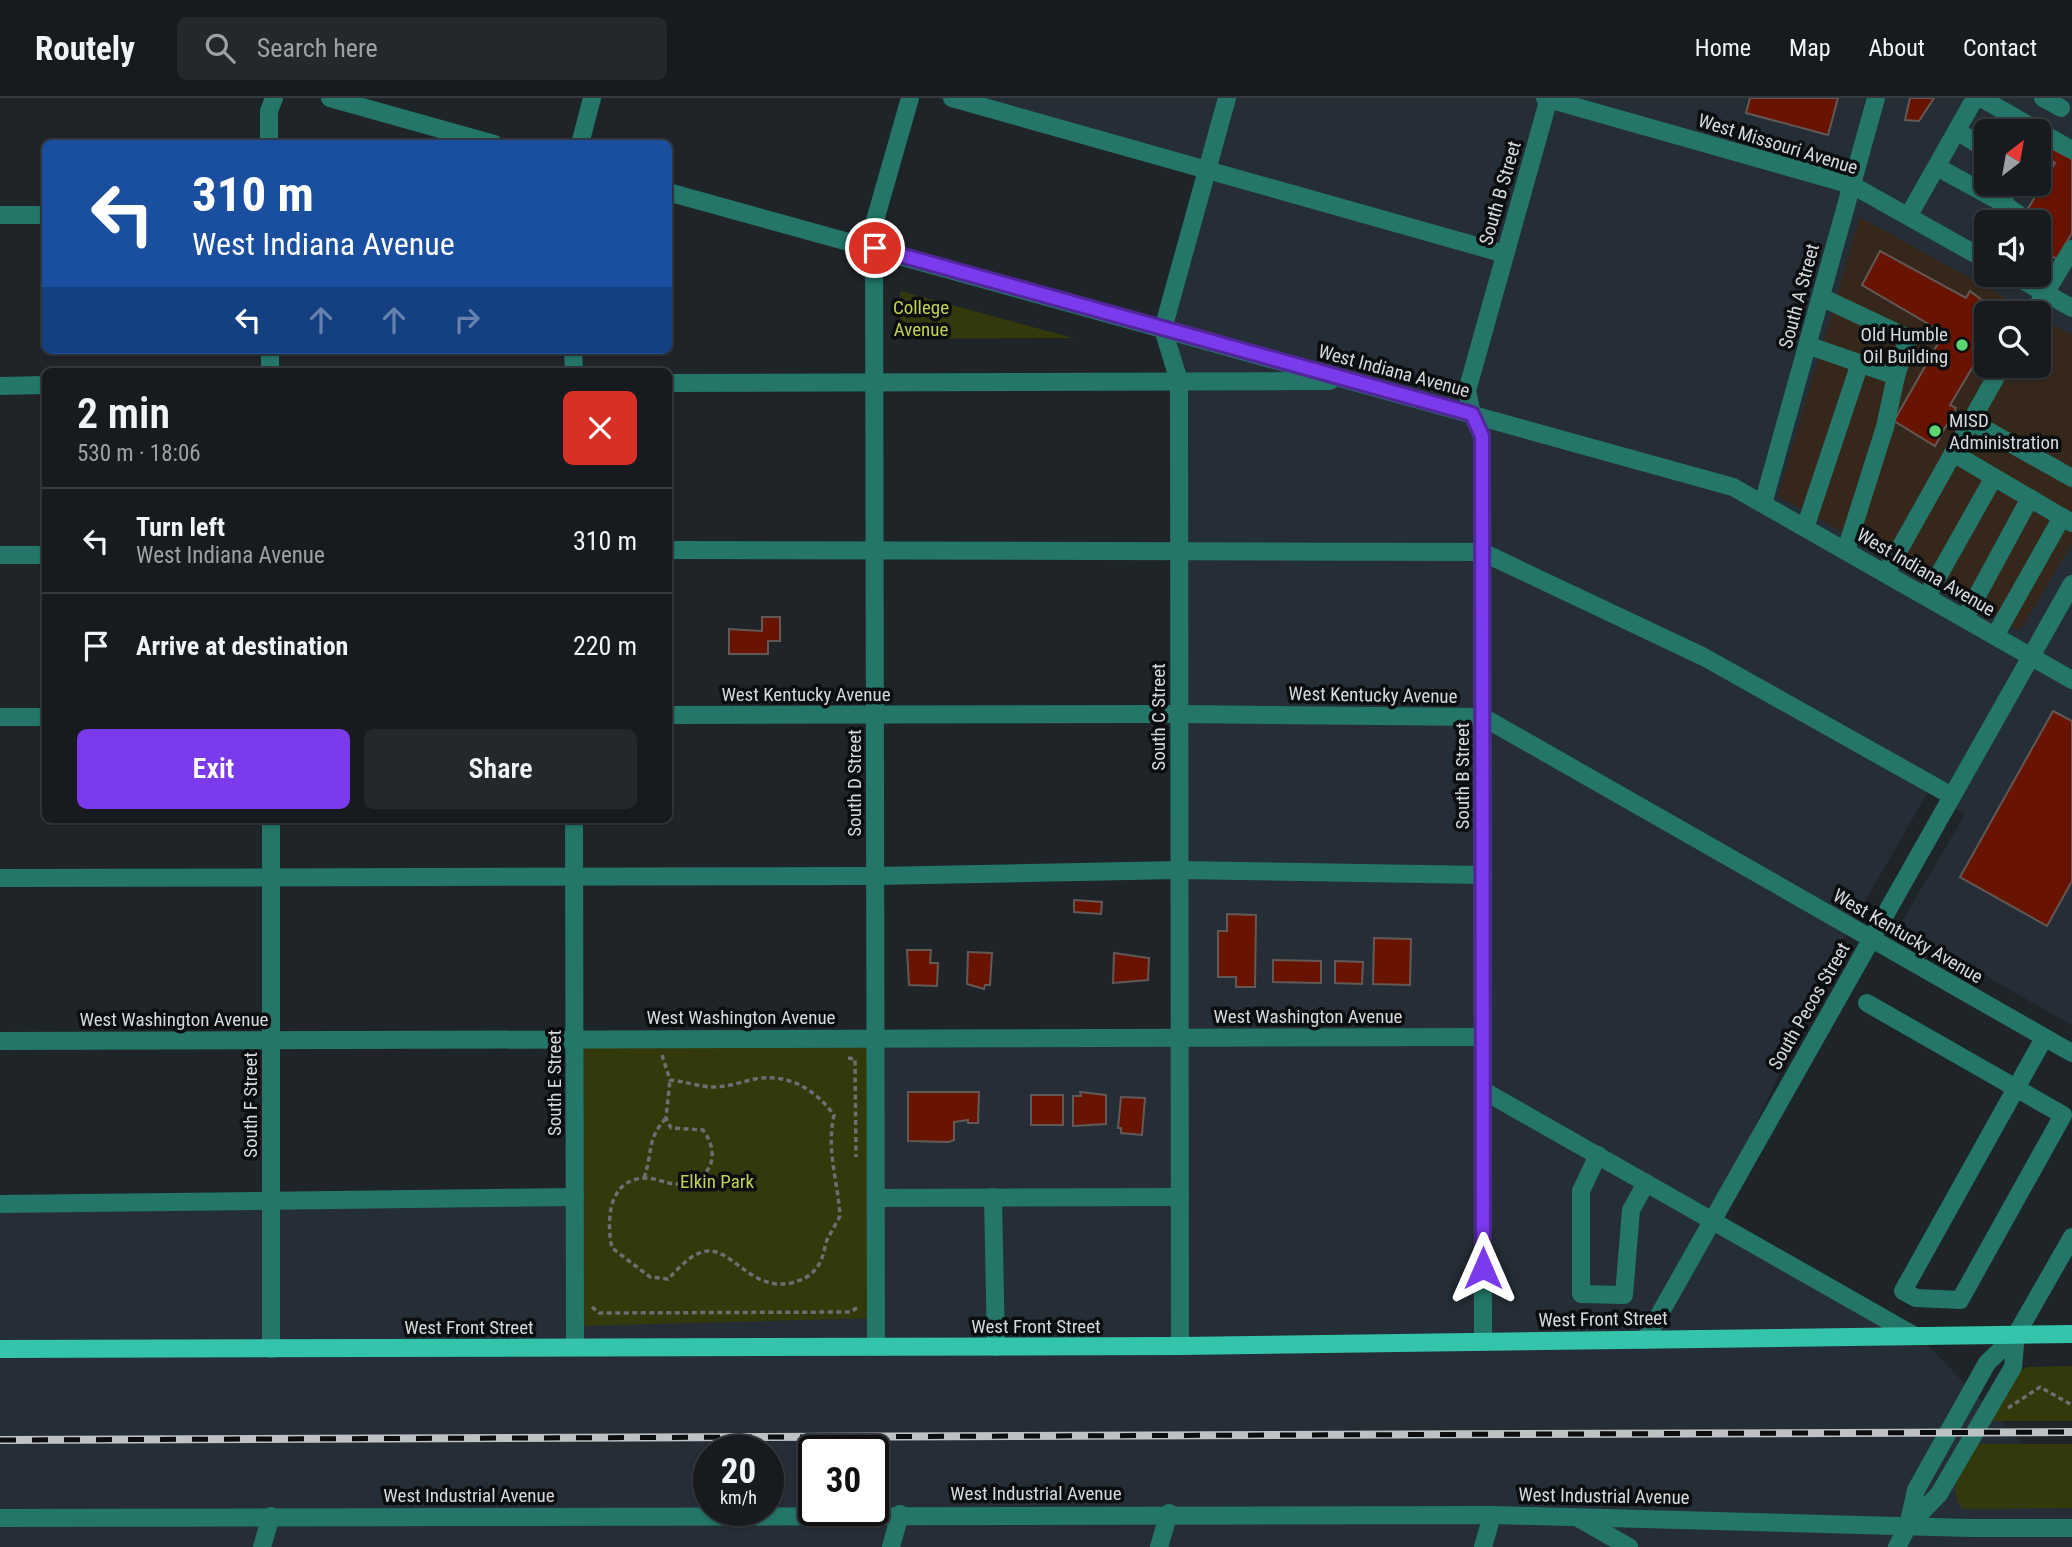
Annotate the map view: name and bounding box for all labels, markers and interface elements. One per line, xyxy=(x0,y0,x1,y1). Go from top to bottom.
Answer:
search box xyxy=(177,17,667,80)
text: Routely xyxy=(35,29,135,68)
icon: search xyxy=(201,29,239,67)
text: Search here xyxy=(257,33,378,63)
text: Home xyxy=(1695,34,1751,62)
text: Map xyxy=(1789,34,1831,62)
text: About xyxy=(1869,34,1925,62)
text: Contact xyxy=(1963,34,2037,62)
street label: West Missouri Avenue xyxy=(1695,109,1861,179)
north arrow xyxy=(1974,119,2051,196)
map controls xyxy=(1974,119,2051,378)
street label: South B Street xyxy=(1474,138,1526,248)
text: 310 m xyxy=(192,166,314,223)
icon: left xyxy=(77,168,168,259)
button: sound xyxy=(1974,210,2051,287)
pin xyxy=(845,218,905,278)
text: West Indiana Avenue xyxy=(192,225,455,263)
icon: arrive xyxy=(856,229,894,267)
street label: South A Street xyxy=(1774,241,1824,351)
park label: College Avenue xyxy=(893,296,949,341)
icon: left xyxy=(229,301,267,339)
icon: ahead xyxy=(302,301,340,339)
icon: ahead xyxy=(375,301,413,339)
icon: right xyxy=(448,301,486,339)
button: search xyxy=(1974,301,2051,378)
place label: Old Humble Oil Building xyxy=(1861,323,1948,368)
marker: Old Humble Oil Building xyxy=(1954,337,1970,353)
street label: West Indiana Avenue xyxy=(1316,340,1472,402)
text: 2 min xyxy=(77,389,170,438)
button: close xyxy=(563,391,637,465)
place label: MISD Administration xyxy=(1949,409,2059,454)
marker: MISD Administration xyxy=(1927,423,1943,439)
text: 530 m · 18:06 xyxy=(77,440,201,467)
text: Turn left xyxy=(136,512,225,542)
icon: left xyxy=(77,522,115,560)
street label: West Indiana Avenue xyxy=(1853,523,1999,621)
text: 310 m xyxy=(573,526,637,556)
text: West Indiana Avenue xyxy=(136,542,325,569)
icon: arrive xyxy=(77,627,115,665)
text: Arrive at destination xyxy=(136,631,348,661)
text: 220 m xyxy=(573,631,637,661)
street label: South C Street xyxy=(1147,663,1170,771)
street label: West Kentucky Avenue xyxy=(1288,682,1458,708)
street label: West Kentucky Avenue xyxy=(721,683,891,706)
street label: South B Street xyxy=(1451,723,1474,830)
button: Exit xyxy=(77,729,350,809)
button: Share xyxy=(364,729,637,809)
street label: South D Street xyxy=(843,729,866,837)
street label: West Kentucky Avenue xyxy=(1829,884,1987,988)
street label: South Pecos Street xyxy=(1763,938,1855,1074)
street label: West Washington Avenue xyxy=(1213,1005,1403,1028)
street label: West Washington Avenue xyxy=(646,1006,836,1029)
street label: West Washington Avenue xyxy=(79,1008,269,1031)
street label: South E Street xyxy=(543,1030,566,1136)
street label: South F Street xyxy=(239,1052,262,1158)
park label: Elkin Park xyxy=(680,1170,755,1193)
position arrow xyxy=(1446,1231,1520,1305)
street label: West Front Street xyxy=(1538,1306,1668,1332)
street label: West Front Street xyxy=(971,1315,1101,1338)
street label: West Front Street xyxy=(404,1316,534,1339)
speed limit sign: 30 xyxy=(798,1435,889,1526)
text: 20 xyxy=(721,1451,756,1492)
street label: West Industrial Avenue xyxy=(950,1482,1122,1505)
street label: West Industrial Avenue xyxy=(1518,1483,1690,1509)
street label: West Industrial Avenue xyxy=(383,1484,555,1507)
text: km/h xyxy=(720,1487,757,1508)

